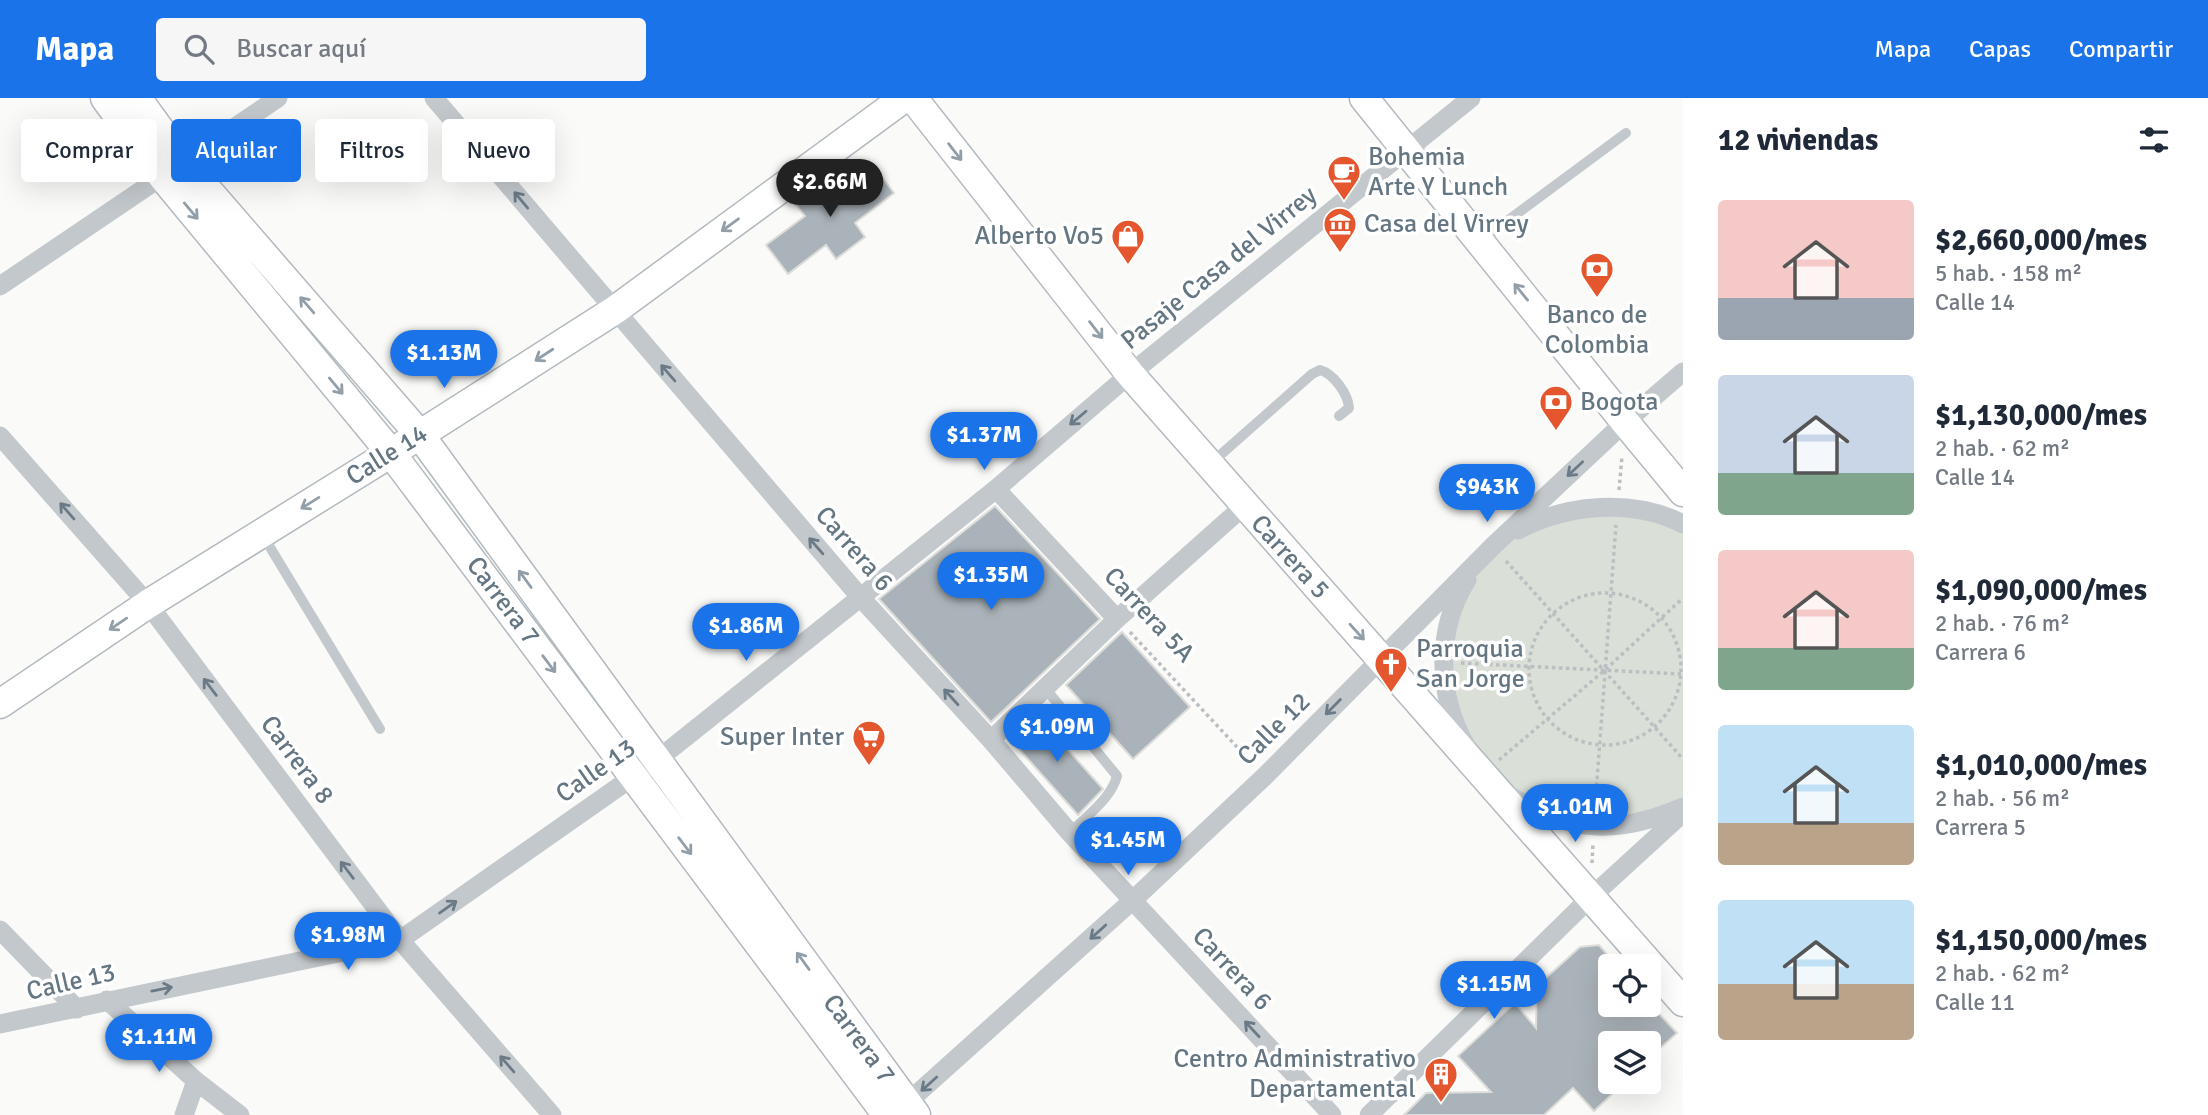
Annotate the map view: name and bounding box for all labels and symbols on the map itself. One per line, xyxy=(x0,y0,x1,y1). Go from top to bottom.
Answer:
place label: Bohemia Arte Y Lunch xyxy=(1368,141,1508,203)
one-way arrow xyxy=(947,142,962,160)
cafe icon: Bohemia Arte Y Lunch xyxy=(1325,153,1363,202)
pin: $2.66M xyxy=(773,159,887,219)
street label: Pasaje Casa del Virrey xyxy=(1115,179,1323,357)
one-way arrow xyxy=(513,191,529,209)
one-way arrow xyxy=(183,202,199,220)
museum icon: Casa del Virrey xyxy=(1321,205,1359,254)
place label: Casa del Virrey xyxy=(1364,208,1529,240)
shop icon: Alberto Vo5 xyxy=(1109,217,1147,266)
one-way arrow xyxy=(721,218,740,233)
place label: Alberto Vo5 xyxy=(975,220,1104,252)
bank icon: Banco de Colombia xyxy=(1578,250,1616,299)
one-way arrow xyxy=(1513,284,1529,302)
one-way arrow xyxy=(300,297,316,315)
place label: Banco de Colombia xyxy=(1545,299,1649,361)
one-way arrow xyxy=(1088,321,1103,339)
pin: $1.13M xyxy=(387,330,501,390)
one-way arrow xyxy=(535,348,554,363)
one-way arrow xyxy=(660,364,676,382)
one-way arrow xyxy=(328,377,344,395)
bank icon: Bogota xyxy=(1537,383,1575,432)
place label: Bogota xyxy=(1580,386,1659,418)
one-way arrow xyxy=(1069,410,1087,426)
pin: $1.37M xyxy=(927,412,1041,472)
street label: Calle 14 xyxy=(340,418,434,492)
one-way arrow xyxy=(1566,461,1584,477)
pin: $943K xyxy=(1438,464,1536,524)
one-way arrow xyxy=(301,497,321,511)
street label: Carrera 6 xyxy=(808,500,900,598)
one-way arrow xyxy=(59,503,75,521)
street label: Carrera 5 xyxy=(1244,508,1336,606)
one-way arrow xyxy=(808,537,824,555)
street label: Carrera 7 xyxy=(459,550,547,652)
pin: $1.35M xyxy=(934,552,1048,612)
street label: Carrera 5A xyxy=(1097,561,1201,669)
one-way arrow xyxy=(518,570,532,589)
pin: $1.86M xyxy=(689,603,803,663)
one-way arrow xyxy=(108,618,128,632)
one-way arrow xyxy=(1349,622,1365,640)
place label: Parroquia San Jorge xyxy=(1416,633,1525,695)
church icon: Parroquia San Jorge xyxy=(1372,645,1410,694)
one-way arrow xyxy=(542,654,557,672)
one-way arrow xyxy=(203,679,218,697)
street label: Calle 12 xyxy=(1231,686,1317,772)
one-way arrow xyxy=(943,689,960,706)
one-way arrow xyxy=(1325,699,1342,716)
pin: $1.09M xyxy=(1000,704,1114,764)
street label: Carrera 8 xyxy=(253,709,341,811)
supermarket icon: Super Inter xyxy=(850,718,888,767)
place label: Super Inter xyxy=(720,721,844,753)
street label: Calle 13 xyxy=(550,732,642,810)
pin: $1.01M xyxy=(1518,784,1632,844)
pin: $1.45M xyxy=(1071,818,1185,877)
one-way arrow xyxy=(678,836,693,855)
one-way arrow xyxy=(339,861,354,879)
one-way arrow xyxy=(438,900,457,914)
pin: $1.98M xyxy=(291,912,405,972)
street label: Carrera 6 xyxy=(1185,921,1279,1017)
one-way arrow xyxy=(1089,924,1107,940)
one-way arrow xyxy=(796,952,810,971)
street label: Calle 13 xyxy=(23,956,119,1008)
pin: $1.15M xyxy=(1437,962,1551,1021)
one-way arrow xyxy=(150,981,173,995)
street label: Carrera 7 xyxy=(816,988,902,1090)
pin: $1.11M xyxy=(102,1014,216,1074)
one-way arrow xyxy=(1244,1020,1260,1038)
place label: Centro Administrativo Departamental xyxy=(1174,1043,1416,1105)
one-way arrow xyxy=(499,1055,515,1073)
building icon: Centro Administrativo Departamental xyxy=(1422,1055,1460,1104)
one-way arrow xyxy=(920,1076,938,1092)

